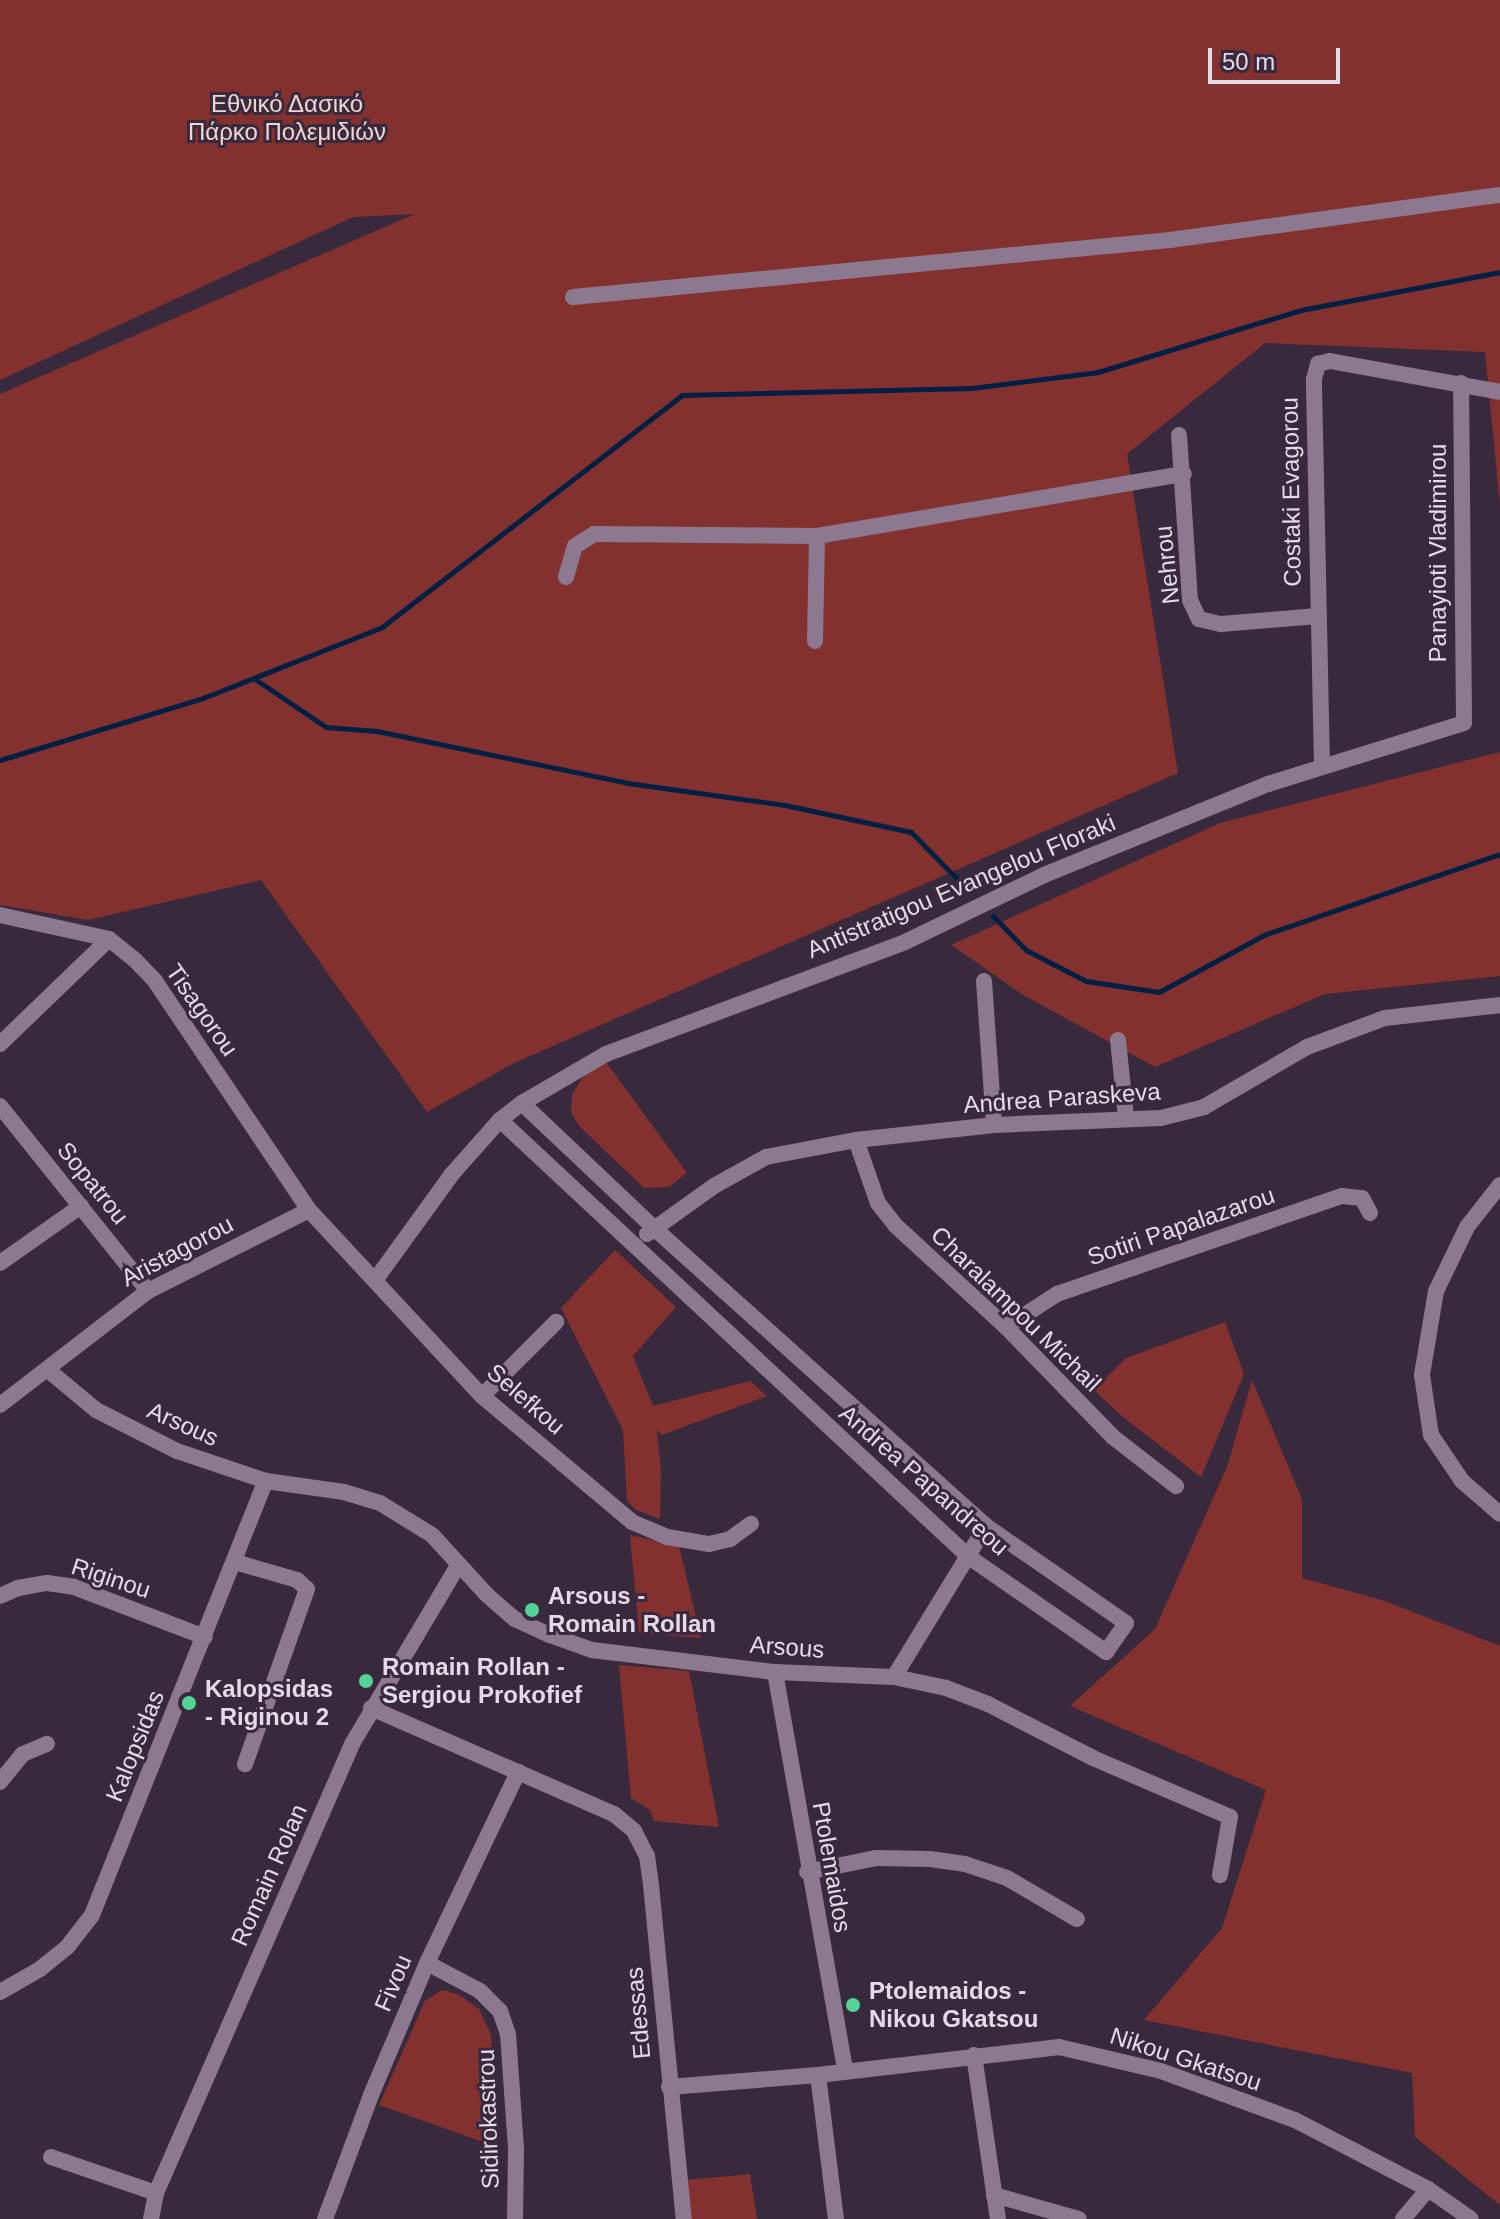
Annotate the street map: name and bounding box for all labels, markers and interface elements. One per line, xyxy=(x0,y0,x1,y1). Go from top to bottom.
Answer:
scale bar xyxy=(1212,32,1344,82)
text: 50 m xyxy=(1222,48,1275,75)
park label: Εθνικό Δασικό Πάρκο Πολεμιδιών xyxy=(188,90,386,146)
street label: Costaki Evagorou xyxy=(1275,397,1307,587)
street label: Panayioti Vladimirou xyxy=(1424,444,1452,662)
street label: Nehrou xyxy=(1149,524,1185,606)
street label: Antistratigou Evangelou Floraki xyxy=(802,808,1120,964)
street label: Tisagorou xyxy=(160,958,244,1062)
street label: Andrea Paraskeva xyxy=(963,1077,1161,1119)
street label: Sopatrou xyxy=(51,1136,135,1230)
street label: Sotiri Papalazarou xyxy=(1084,1180,1278,1272)
street label: Aristagorou xyxy=(116,1209,238,1293)
street label: Charalampou Michail xyxy=(925,1220,1107,1398)
street label: Selefkou xyxy=(481,1357,571,1441)
street label: Arsous xyxy=(143,1396,223,1452)
street label: Andrea Papandreou xyxy=(833,1399,1015,1561)
street label: Riginou xyxy=(68,1552,154,1604)
place label: Arsous - Romain Rollan xyxy=(548,1582,716,1638)
marker: Arsous - Romain Rollan xyxy=(523,1601,541,1619)
street label: Arsous xyxy=(749,1630,825,1664)
place label: Romain Rollan - Sergiou Prokofief xyxy=(382,1653,582,1709)
marker: Romain Rollan - Sergiou Prokofief xyxy=(357,1672,375,1690)
place label: Kalopsidas - Riginou 2 xyxy=(205,1675,333,1731)
street label: Kalopsidas xyxy=(100,1686,170,1806)
marker: Kalopsidas - Riginou 2 xyxy=(180,1694,198,1712)
street label: Ptolemaidos xyxy=(806,1799,858,1935)
street label: Romain Rolan xyxy=(225,1800,313,1950)
street label: Fivou xyxy=(368,1950,418,2016)
street label: Edessas xyxy=(620,1966,656,2060)
place label: Ptolemaidos - Nikou Gkatsou xyxy=(869,1977,1038,2033)
marker: Ptolemaidos - Nikou Gkatsou xyxy=(844,1996,862,2014)
street label: Nikou Gkatsou xyxy=(1107,2021,1265,2097)
street label: Sidirokastrou xyxy=(471,2049,505,2189)

